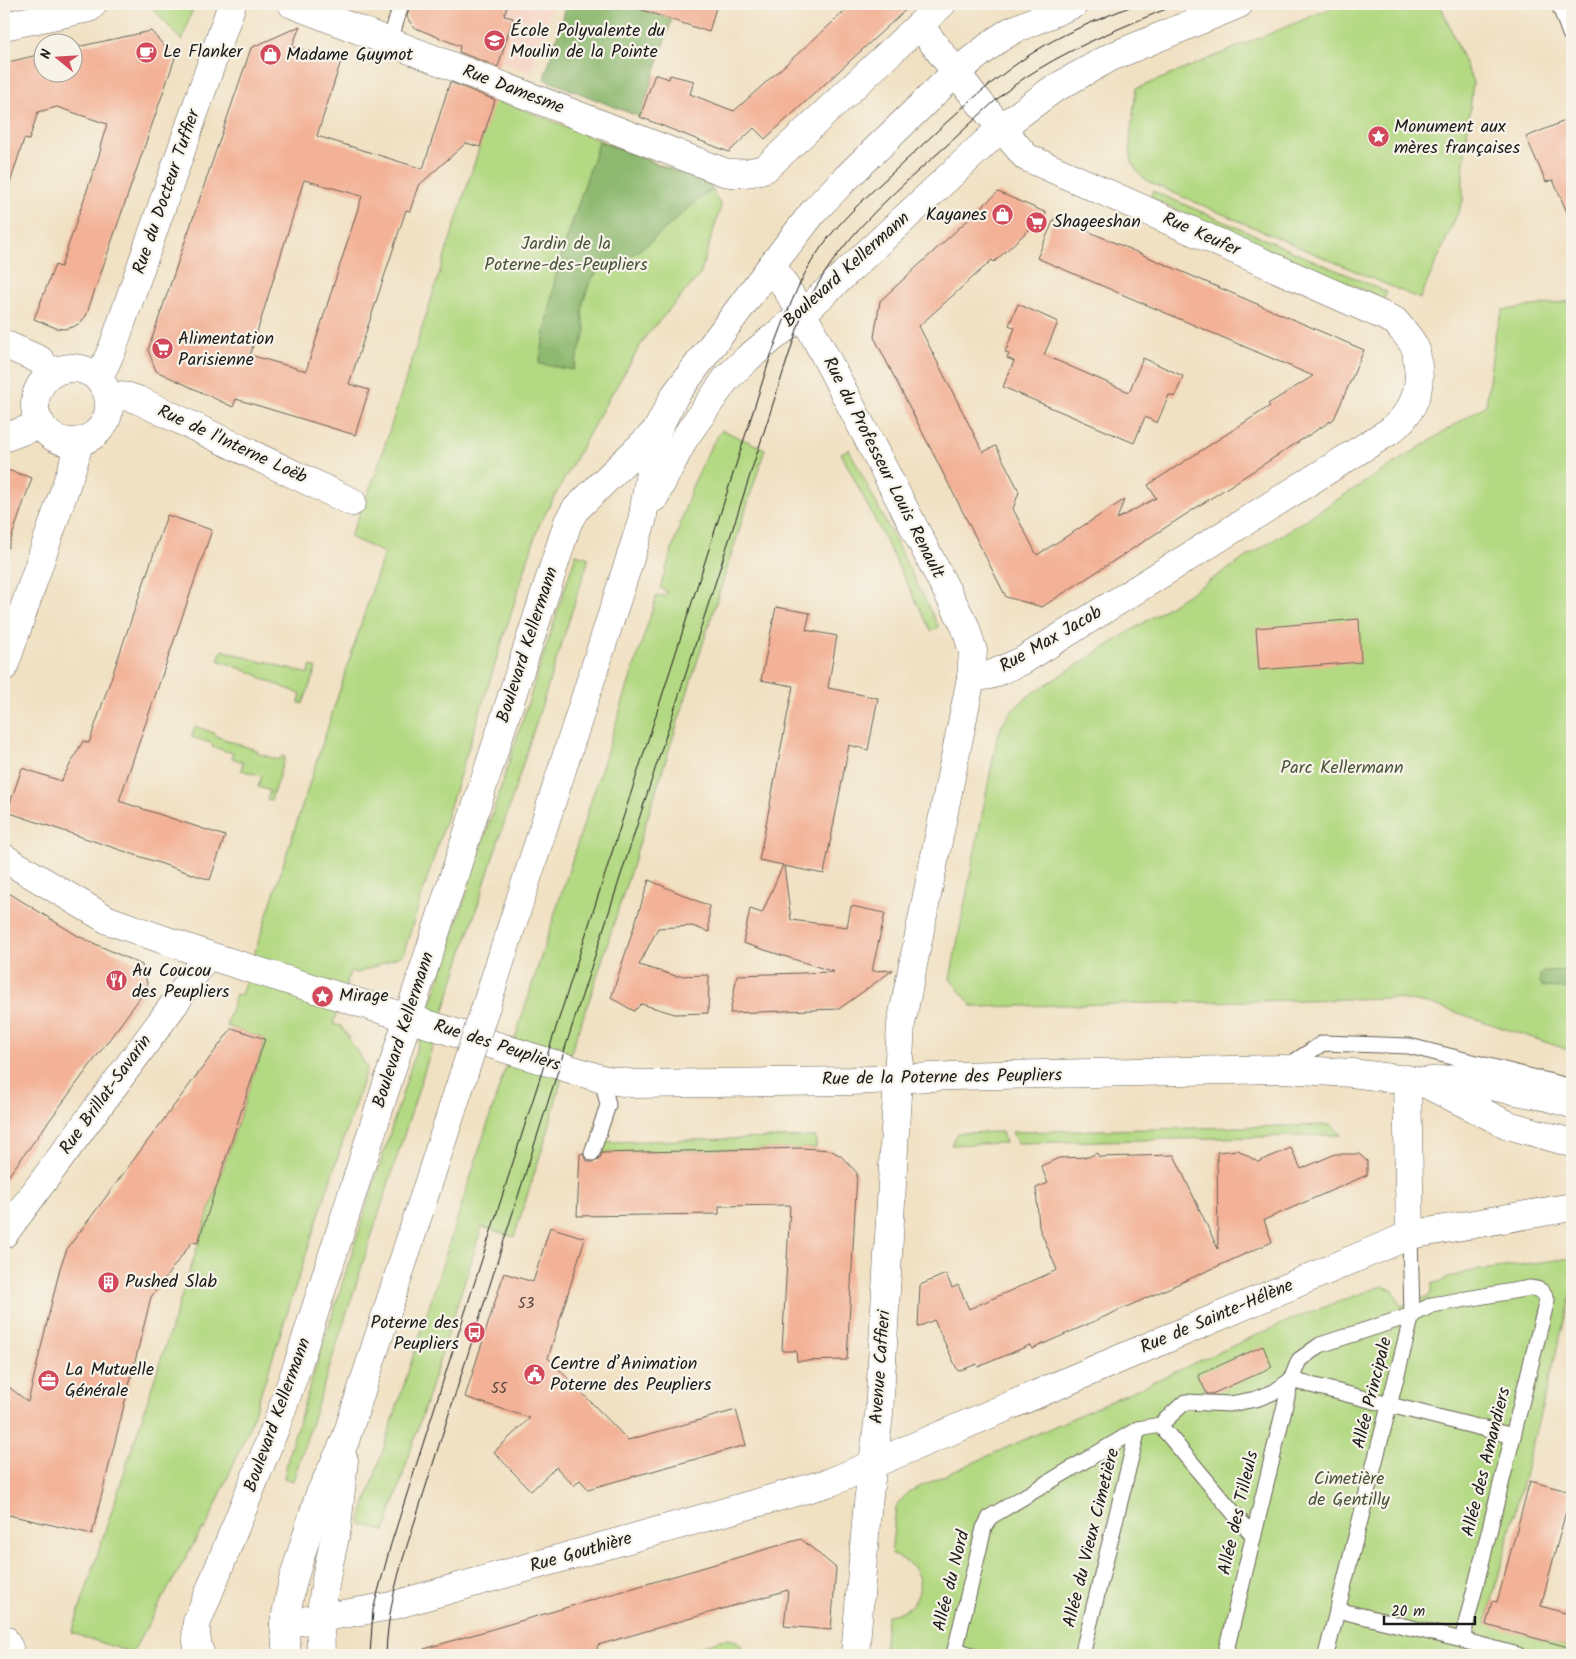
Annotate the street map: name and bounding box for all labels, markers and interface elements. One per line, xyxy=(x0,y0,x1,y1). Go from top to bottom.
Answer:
place label: École Polyvalente du Moulin de la Pointe xyxy=(510,17,666,67)
school or university icon: École Polyvalente du Moulin de la Pointe xyxy=(482,29,506,53)
north arrow xyxy=(32,32,82,82)
place label: Le Flanker xyxy=(163,38,244,67)
cafe icon: Le Flanker xyxy=(135,40,159,64)
place label: Madame Guymot xyxy=(286,41,414,70)
shop icon: Madame Guymot xyxy=(258,43,282,67)
text: N xyxy=(35,47,58,62)
street label: Rue Damesme xyxy=(458,57,568,123)
street label: Rue du Docteur Tuffier xyxy=(125,105,209,278)
place label: Monument aux mères françaises xyxy=(1394,113,1520,163)
place icon: Monument aux mères françaises xyxy=(1366,125,1390,149)
place label: Kayanes xyxy=(926,201,987,230)
shop icon: Kayanes xyxy=(991,203,1015,227)
street label: Boulevard Kellermann xyxy=(777,205,917,335)
street label: Rue Keufer xyxy=(1157,205,1246,265)
place label: Shageeshan xyxy=(1053,208,1141,237)
supermarket icon: Shageeshan xyxy=(1025,210,1049,234)
park label: Jardin de la Poterne-des-Peupliers xyxy=(484,230,648,280)
place label: Alimentation Parisienne xyxy=(178,325,274,375)
supermarket icon: Alimentation Parisienne xyxy=(150,337,174,361)
street label: Rue du Professeur Louis Renault xyxy=(814,352,952,585)
street label: Rue de l'Interne Loëb xyxy=(152,398,312,493)
street label: Boulevard Kellermann xyxy=(489,563,567,727)
street label: Rue Max Jacob xyxy=(994,599,1108,681)
park label: Parc Kellermann xyxy=(1281,754,1403,783)
street label: Boulevard Kellermann xyxy=(365,948,443,1112)
place label: Au Coucou des Peupliers xyxy=(132,957,230,1007)
restaurant icon: Au Coucou des Peupliers xyxy=(104,969,128,993)
place label: Mirage xyxy=(339,982,389,1011)
place icon: Mirage xyxy=(311,984,335,1008)
street label: Rue des Peupliers xyxy=(430,1012,565,1080)
street label: Rue Brillat-Savarin xyxy=(52,1029,160,1161)
street label: Rue de la Poterne des Peupliers xyxy=(822,1061,1063,1095)
place label: Pushed Slab xyxy=(125,1268,217,1297)
building icon: Pushed Slab xyxy=(97,1270,121,1294)
street label: Rue de Sainte-Hélène xyxy=(1136,1272,1298,1362)
house number: 53 xyxy=(518,1292,535,1316)
street label: Avenue Caffieri xyxy=(863,1308,899,1425)
place label: Poterne des Peupliers xyxy=(370,1309,459,1359)
bus stop icon: Poterne des Peupliers xyxy=(463,1321,487,1345)
street label: Boulevard Kellermann xyxy=(237,1334,319,1496)
street label: Allée Principale xyxy=(1345,1334,1401,1452)
place label: Centre d’Animation Poterne des Peupliers xyxy=(550,1350,712,1400)
place label: La Mutuelle Générale xyxy=(65,1356,154,1406)
public building icon: Centre d’Animation Poterne des Peupliers xyxy=(522,1362,546,1386)
office icon: La Mutuelle Générale xyxy=(37,1368,61,1392)
house number: 55 xyxy=(491,1377,508,1401)
street label: Allée des Amandiers xyxy=(1454,1384,1520,1540)
street label: Allée du Vieux Cimetière xyxy=(1056,1445,1128,1631)
street label: Allée des Tilleuls xyxy=(1211,1448,1267,1578)
park label: Cimetière de Gentilly xyxy=(1308,1465,1390,1515)
street label: Rue Gouthière xyxy=(526,1525,636,1581)
street label: Allée du Nord xyxy=(925,1526,979,1635)
scale bar xyxy=(1384,1594,1475,1626)
text: 20 m xyxy=(1391,1600,1425,1624)

